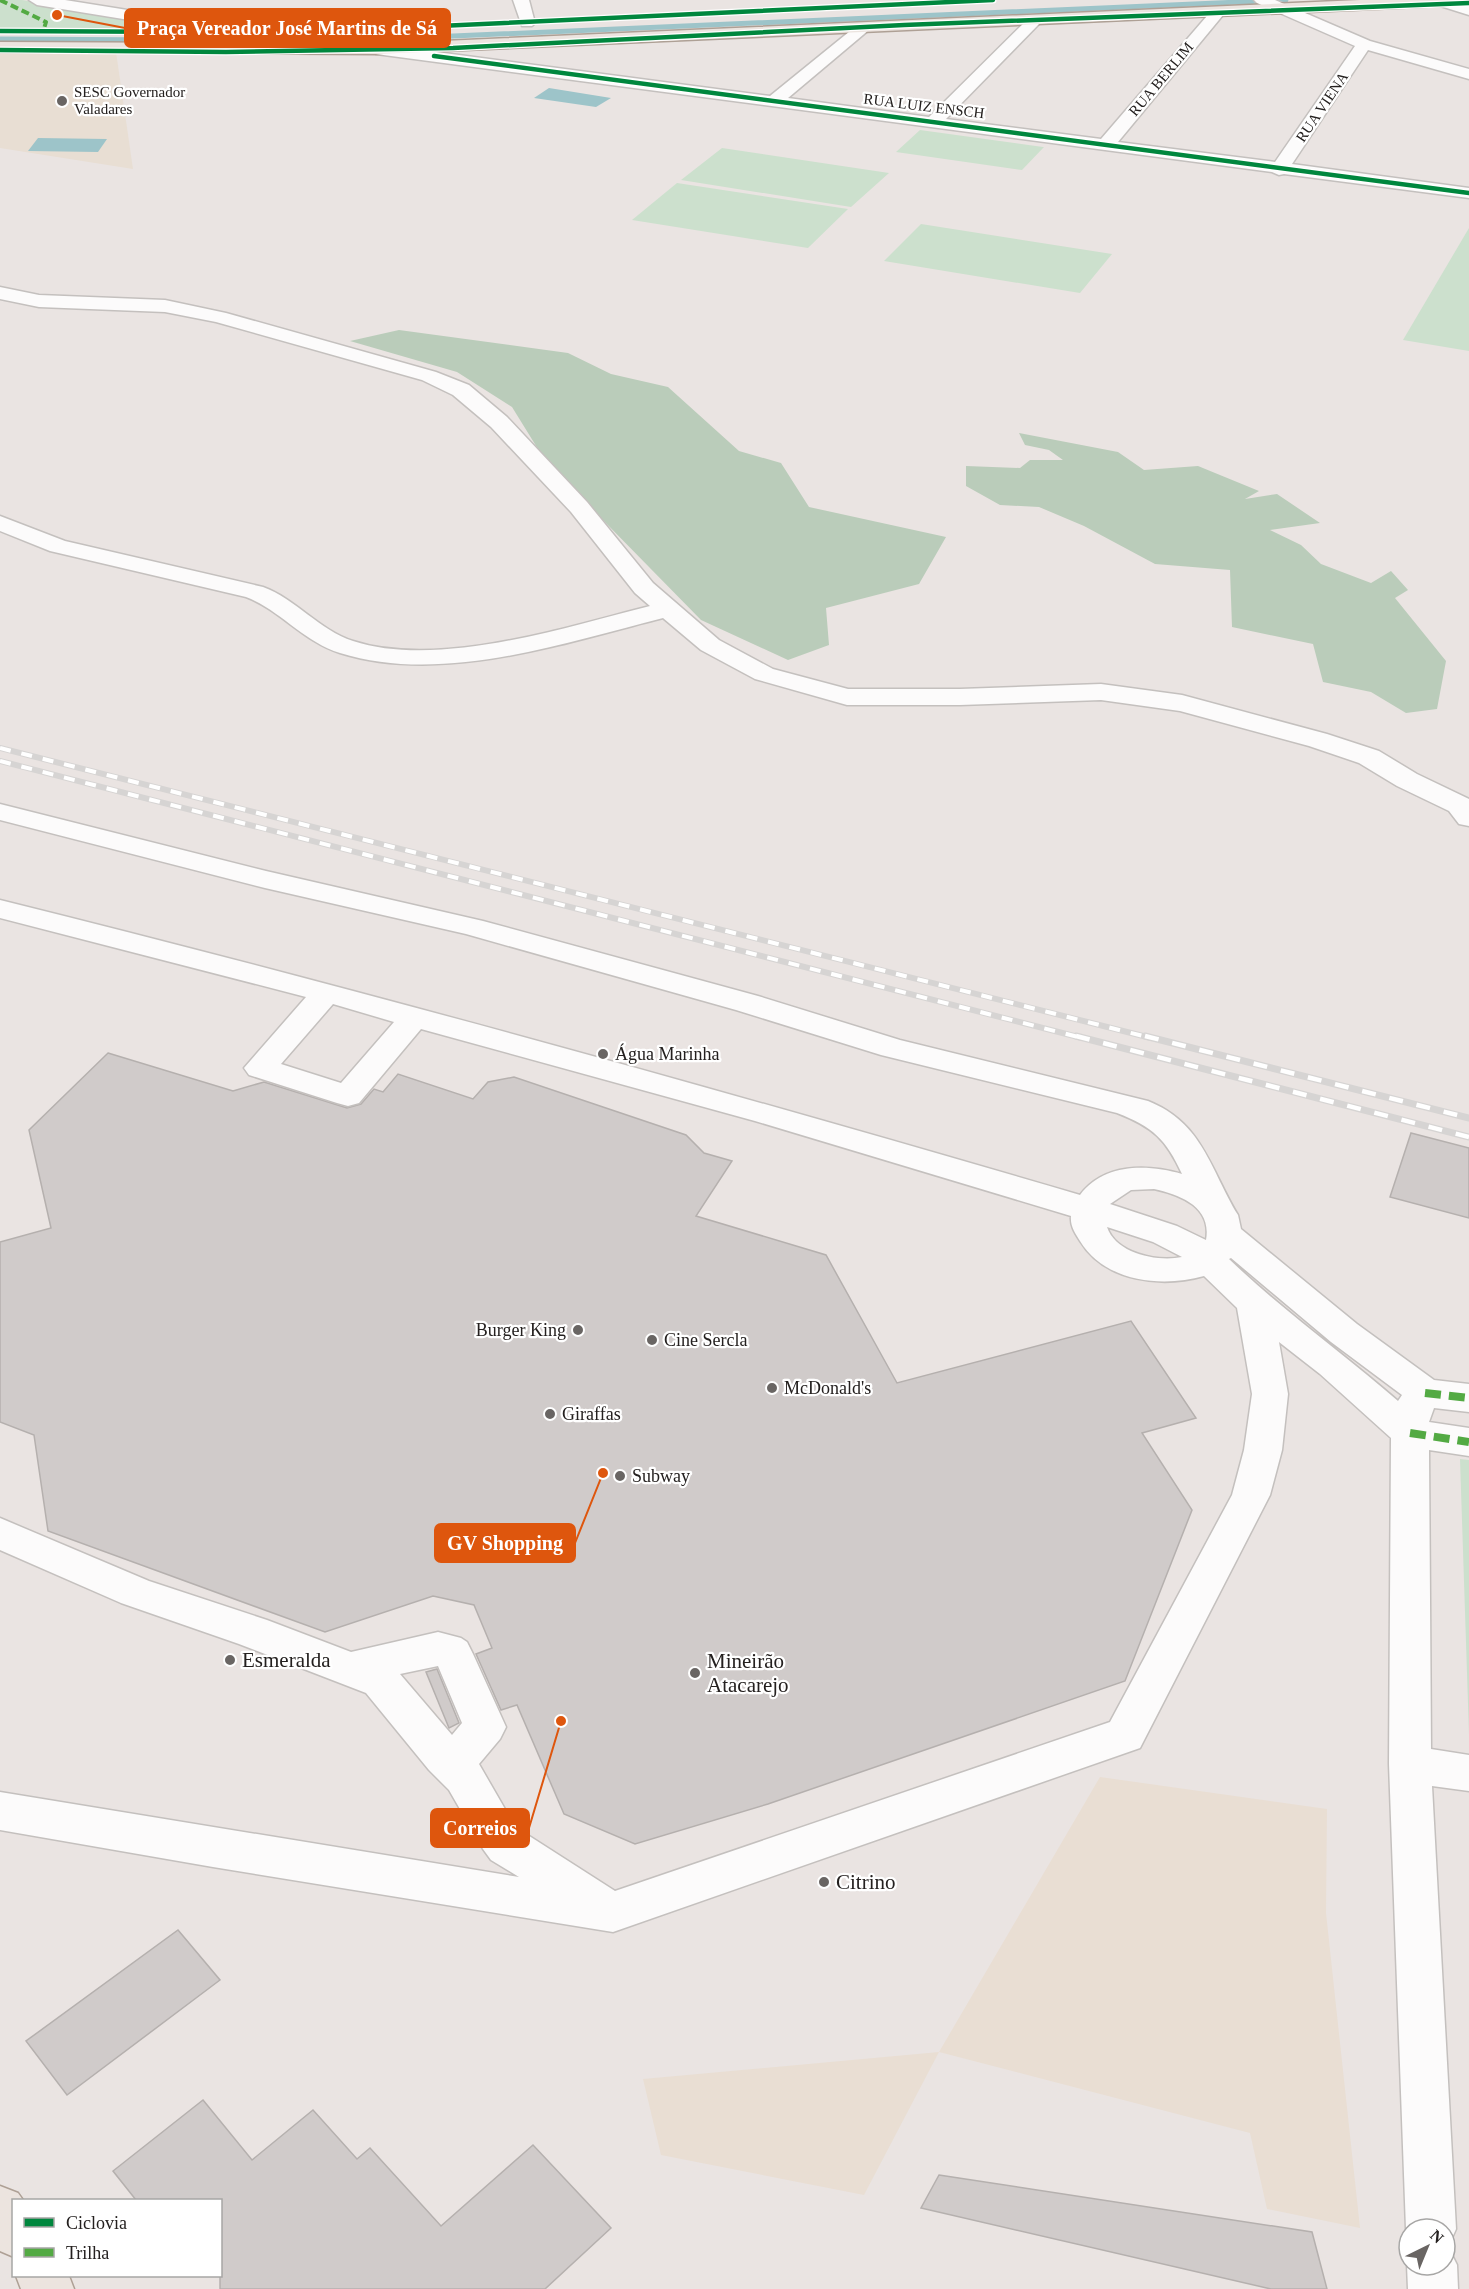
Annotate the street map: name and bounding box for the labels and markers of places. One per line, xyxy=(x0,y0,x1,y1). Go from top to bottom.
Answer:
callout: Praça Vereador José Martins de Sá xyxy=(125,9,450,47)
place label: SESC Governador Valadares xyxy=(74,84,185,117)
marker: SESC Governador Valadares xyxy=(55,94,69,108)
place label: Água Marinha xyxy=(615,1043,719,1064)
marker: Água Marinha xyxy=(596,1047,610,1061)
place label: Burger King xyxy=(476,1320,566,1340)
marker: Burger King xyxy=(571,1323,585,1337)
place label: Cine Sercla xyxy=(664,1330,747,1350)
marker: Cine Sercla xyxy=(645,1333,659,1347)
place label: McDonald's xyxy=(784,1378,871,1398)
marker: McDonald's xyxy=(765,1381,779,1395)
place label: Giraffas xyxy=(562,1404,621,1424)
marker: Giraffas xyxy=(543,1407,557,1421)
place label: Subway xyxy=(632,1466,690,1486)
marker: Subway xyxy=(613,1469,627,1483)
callout: GV Shopping xyxy=(435,1524,575,1562)
place label: Esmeralda xyxy=(242,1648,331,1672)
place label: Mineirão Atacarejo xyxy=(707,1649,789,1697)
marker: Esmeralda xyxy=(223,1653,237,1667)
marker: Mineirão Atacarejo xyxy=(688,1666,702,1680)
callout: Correios xyxy=(431,1809,529,1847)
place label: Citrino xyxy=(836,1870,896,1894)
marker: Citrino xyxy=(817,1875,831,1889)

